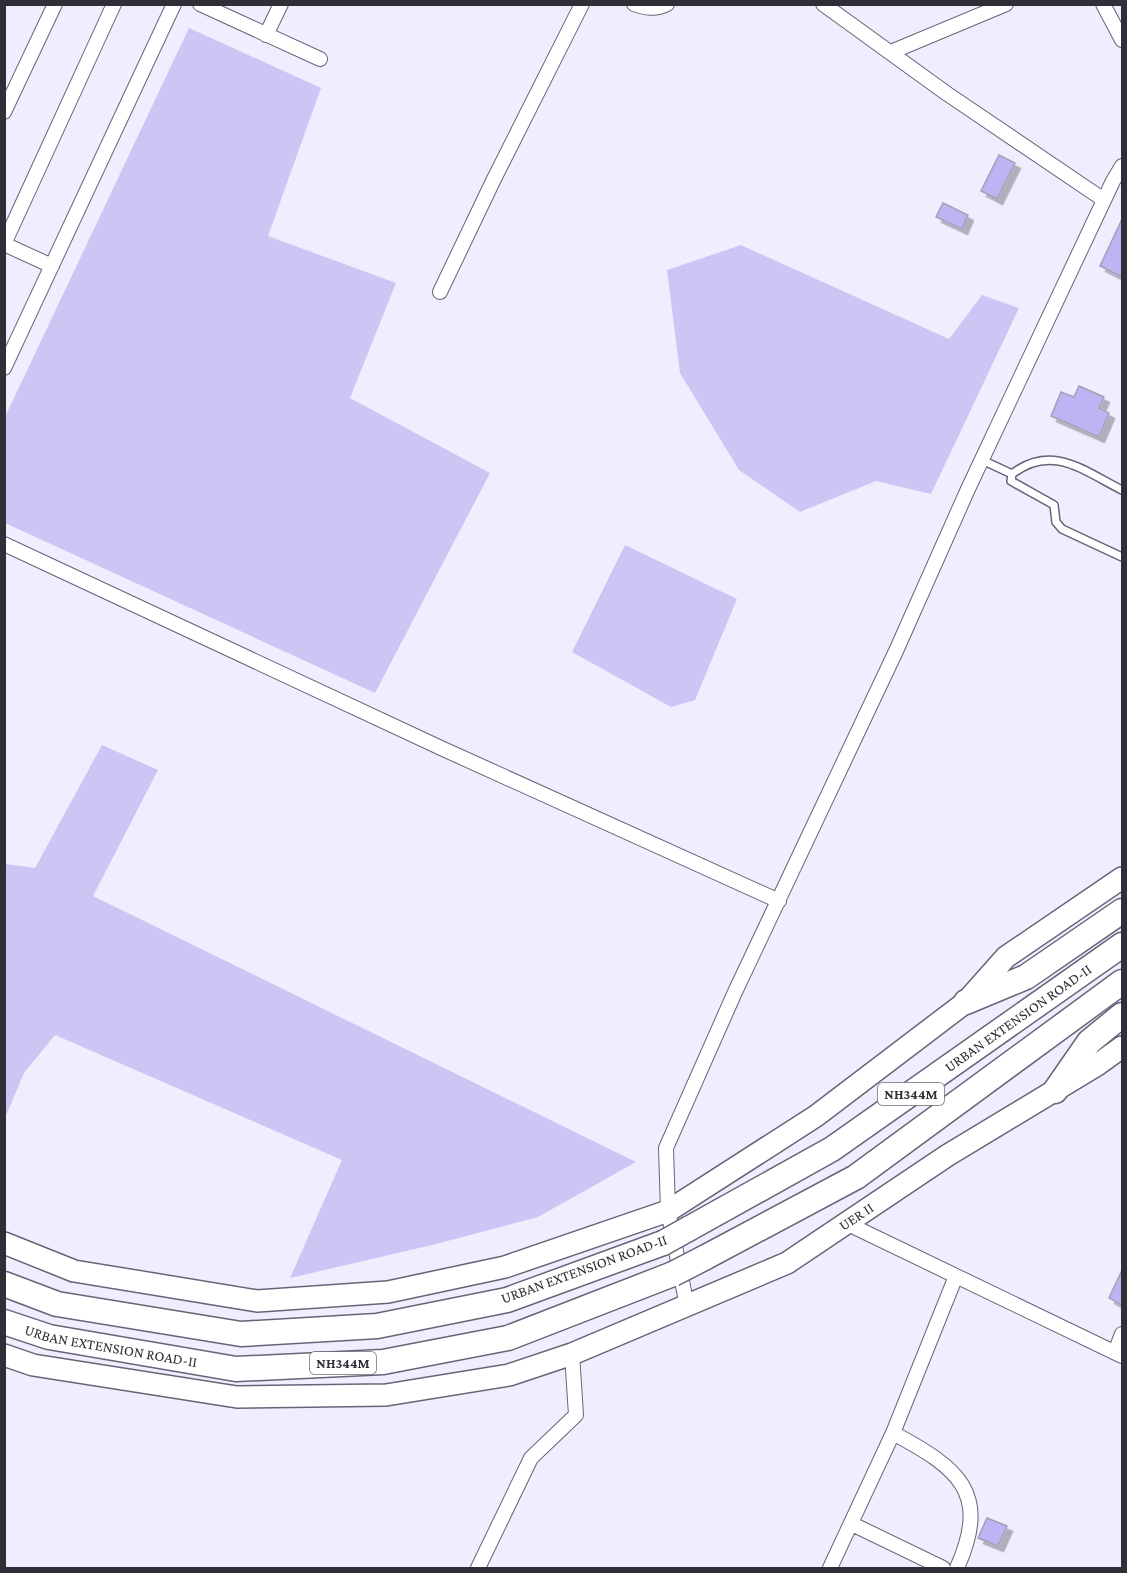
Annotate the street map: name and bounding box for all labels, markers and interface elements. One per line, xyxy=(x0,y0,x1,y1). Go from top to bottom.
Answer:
street label: URBAN EXTENSION ROAD-II xyxy=(942,961,1094,1075)
road number: NH344M xyxy=(878,1083,944,1105)
street label: UER II xyxy=(836,1199,876,1234)
street label: URBAN EXTENSION ROAD-II xyxy=(499,1231,669,1307)
street label: URBAN EXTENSION ROAD-II xyxy=(23,1321,199,1370)
road number: NH344M xyxy=(310,1352,376,1374)

